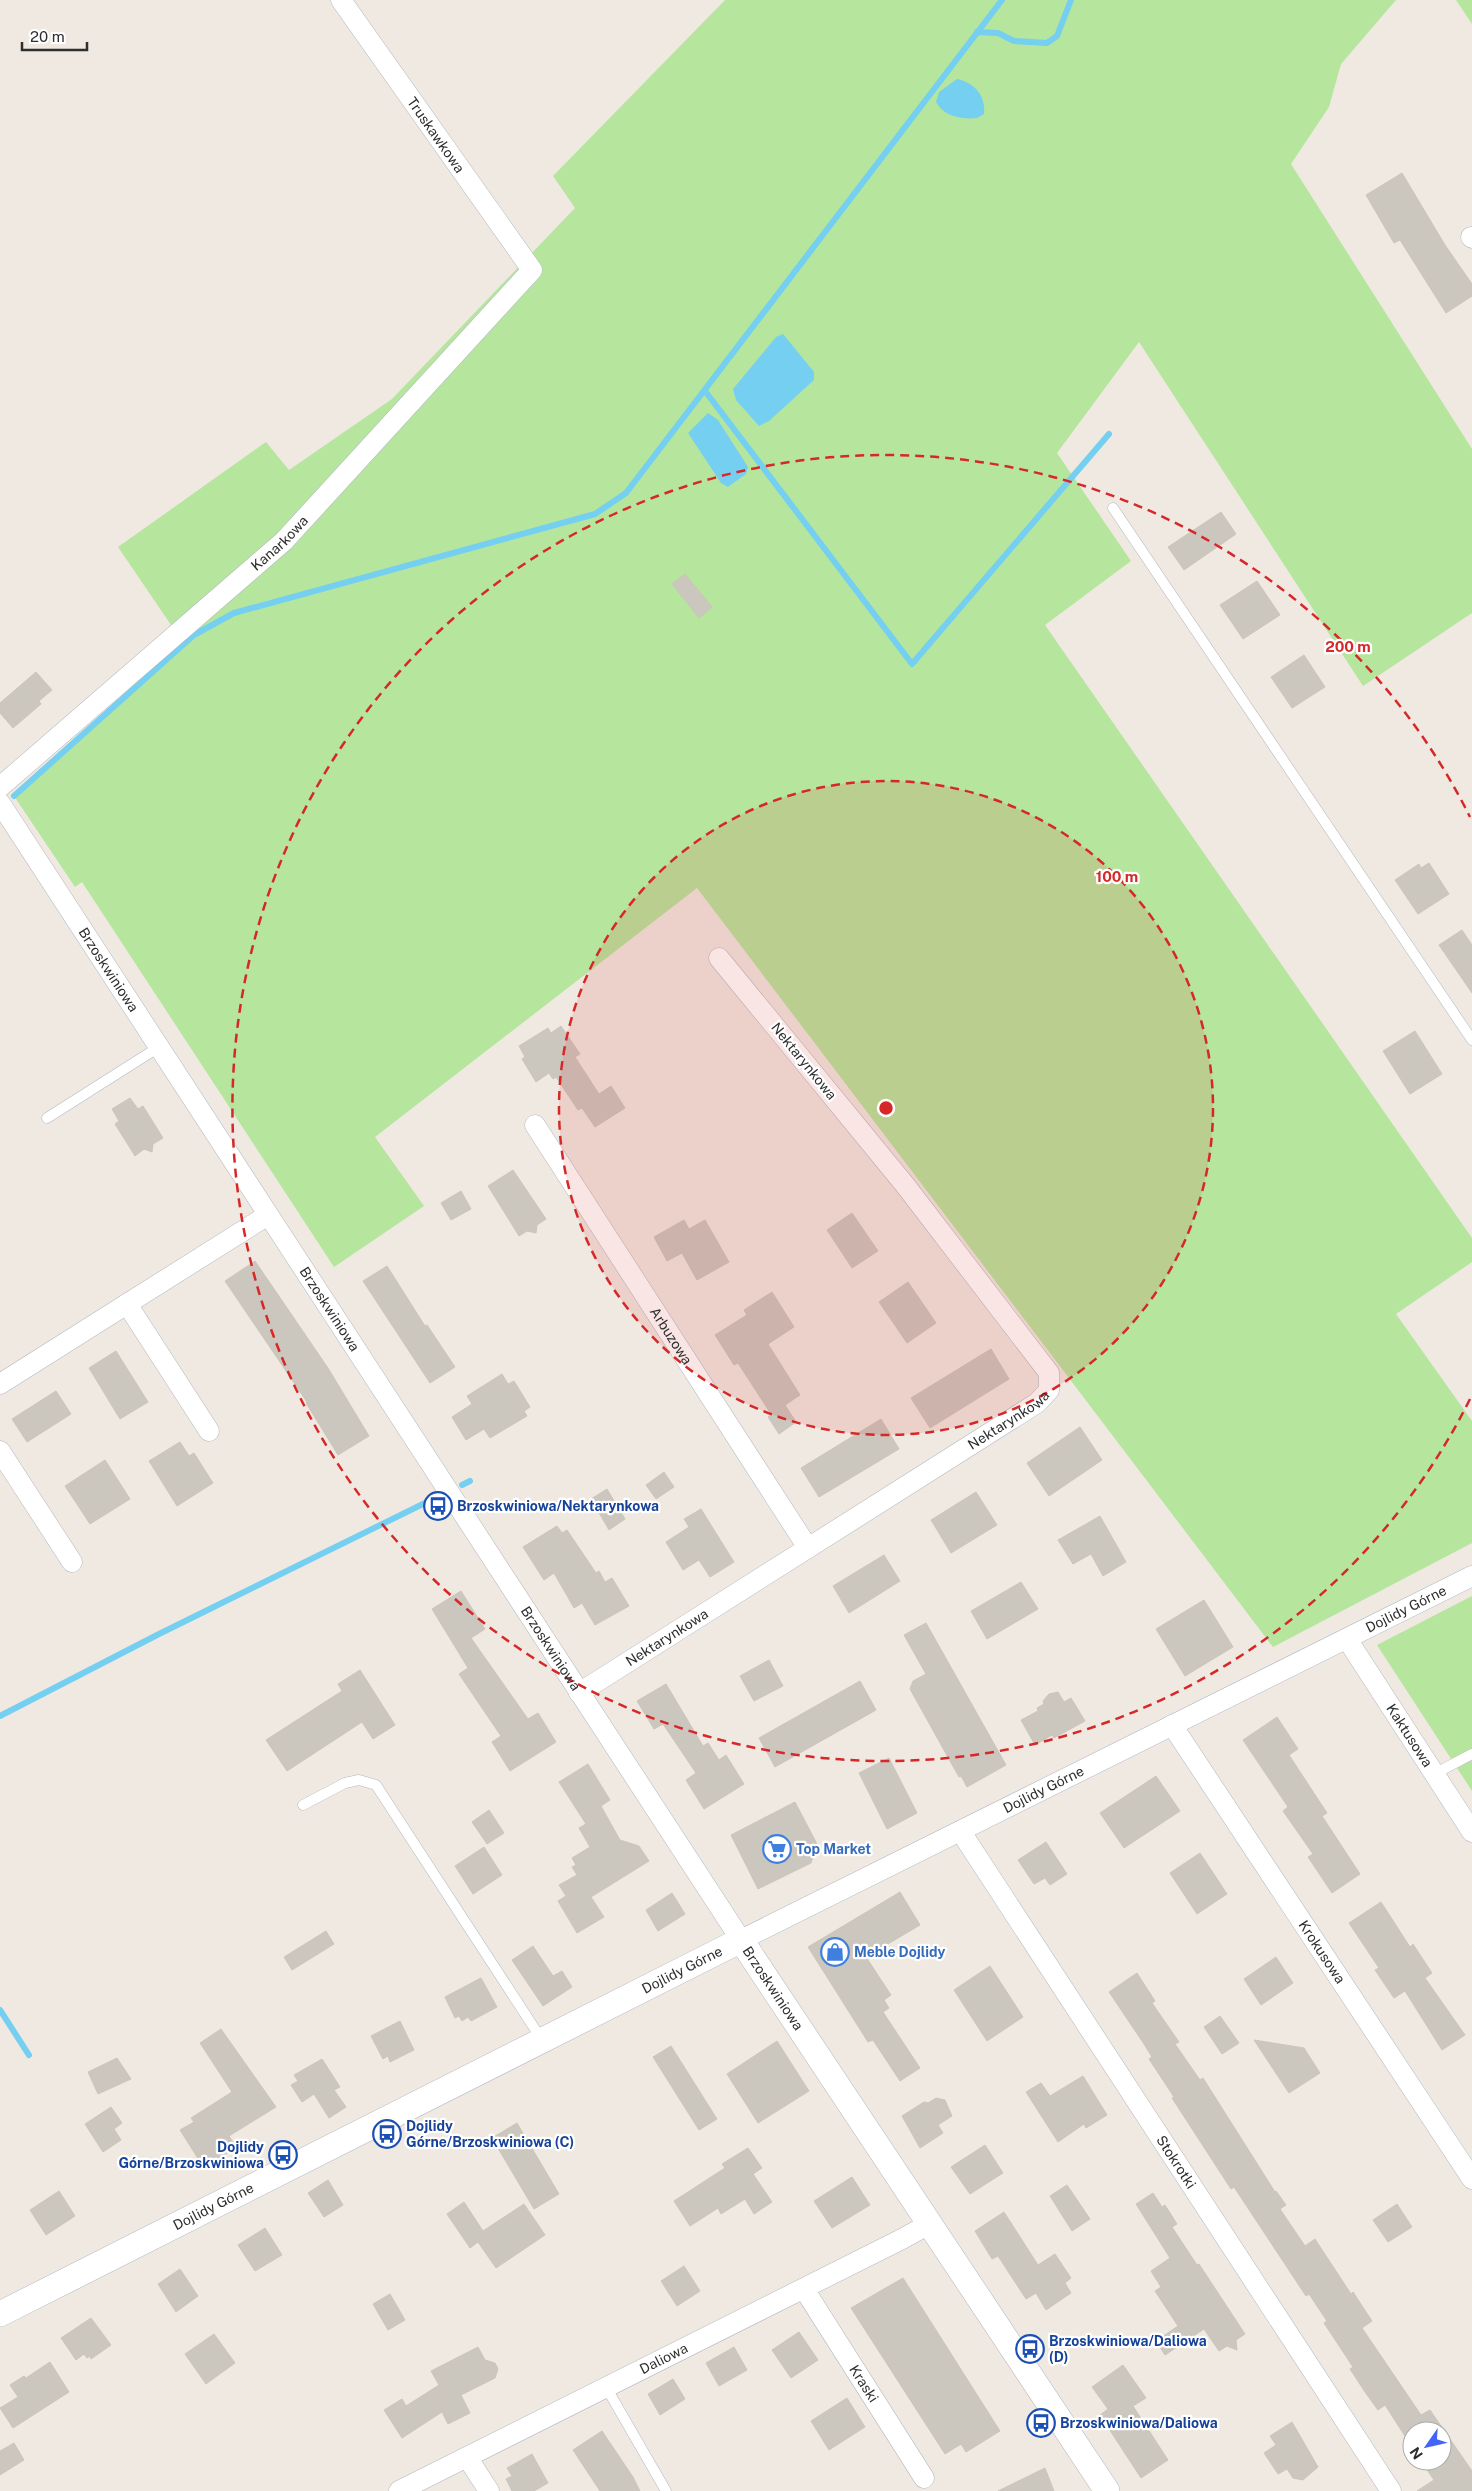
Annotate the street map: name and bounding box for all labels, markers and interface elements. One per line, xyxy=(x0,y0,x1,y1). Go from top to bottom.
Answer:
scale bar xyxy=(22,20,88,52)
text: 20 m xyxy=(30,28,65,45)
street label: Truskawkowa xyxy=(404,94,468,176)
street label: Kanarkowa xyxy=(248,512,311,574)
text: 200 m xyxy=(1325,638,1371,655)
text: 100 m xyxy=(1096,868,1138,885)
street label: Brzoskwiniowa xyxy=(75,925,142,1015)
street label: Nektarynkowa xyxy=(768,1019,840,1103)
centre of rings xyxy=(877,1099,895,1117)
street label: Brzoskwiniowa xyxy=(297,1264,363,1354)
street label: Arbuzowa xyxy=(647,1304,695,1368)
street label: Nektarynkowa xyxy=(965,1387,1052,1453)
bus stop icon: Brzoskwiniowa/Nektarynkowa xyxy=(423,1491,453,1521)
place label: Brzoskwiniowa/Nektarynkowa xyxy=(457,1498,659,1514)
street label: Dojlidy Górne xyxy=(1363,1582,1449,1636)
street label: Brzoskwiniowa xyxy=(518,1603,584,1693)
street label: Nektarynkowa xyxy=(623,1605,711,1669)
street label: Kaktusowa xyxy=(1383,1701,1436,1770)
street label: Dojlidy Górne xyxy=(1000,1763,1086,1816)
supermarket icon: Top Market xyxy=(762,1834,792,1864)
place label: Top Market xyxy=(796,1841,871,1857)
street label: Krokusowa xyxy=(1295,1917,1349,1986)
shop icon: Meble Dojlidy xyxy=(820,1937,850,1967)
street label: Dojlidy Górne xyxy=(639,1943,725,1997)
street label: Brzoskwiniowa xyxy=(740,1943,807,2033)
place label: Meble Dojlidy xyxy=(854,1944,946,1960)
place label: Dojlidy Górne/Brzoskwiniowa (C) xyxy=(406,2118,574,2150)
bus stop icon: Dojlidy Górne/Brzoskwiniowa (C) xyxy=(372,2119,402,2149)
street label: Stokrotki xyxy=(1153,2132,1199,2191)
place label: Dojlidy Górne/Brzoskwiniowa xyxy=(118,2139,264,2171)
bus stop icon: Dojlidy Górne/Brzoskwiniowa xyxy=(268,2140,298,2170)
street label: Dojlidy Górne xyxy=(170,2179,256,2233)
place label: Brzoskwiniowa/Daliowa (D) xyxy=(1049,2333,1207,2365)
bus stop icon: Brzoskwiniowa/Daliowa (D) xyxy=(1015,2334,1045,2364)
street label: Daliowa xyxy=(637,2340,690,2377)
street label: Kraski xyxy=(846,2362,882,2405)
bus stop icon: Brzoskwiniowa/Daliowa xyxy=(1026,2408,1056,2438)
place label: Brzoskwiniowa/Daliowa xyxy=(1060,2415,1218,2431)
north arrow xyxy=(1402,2421,1452,2471)
text: N xyxy=(1407,2444,1426,2462)

